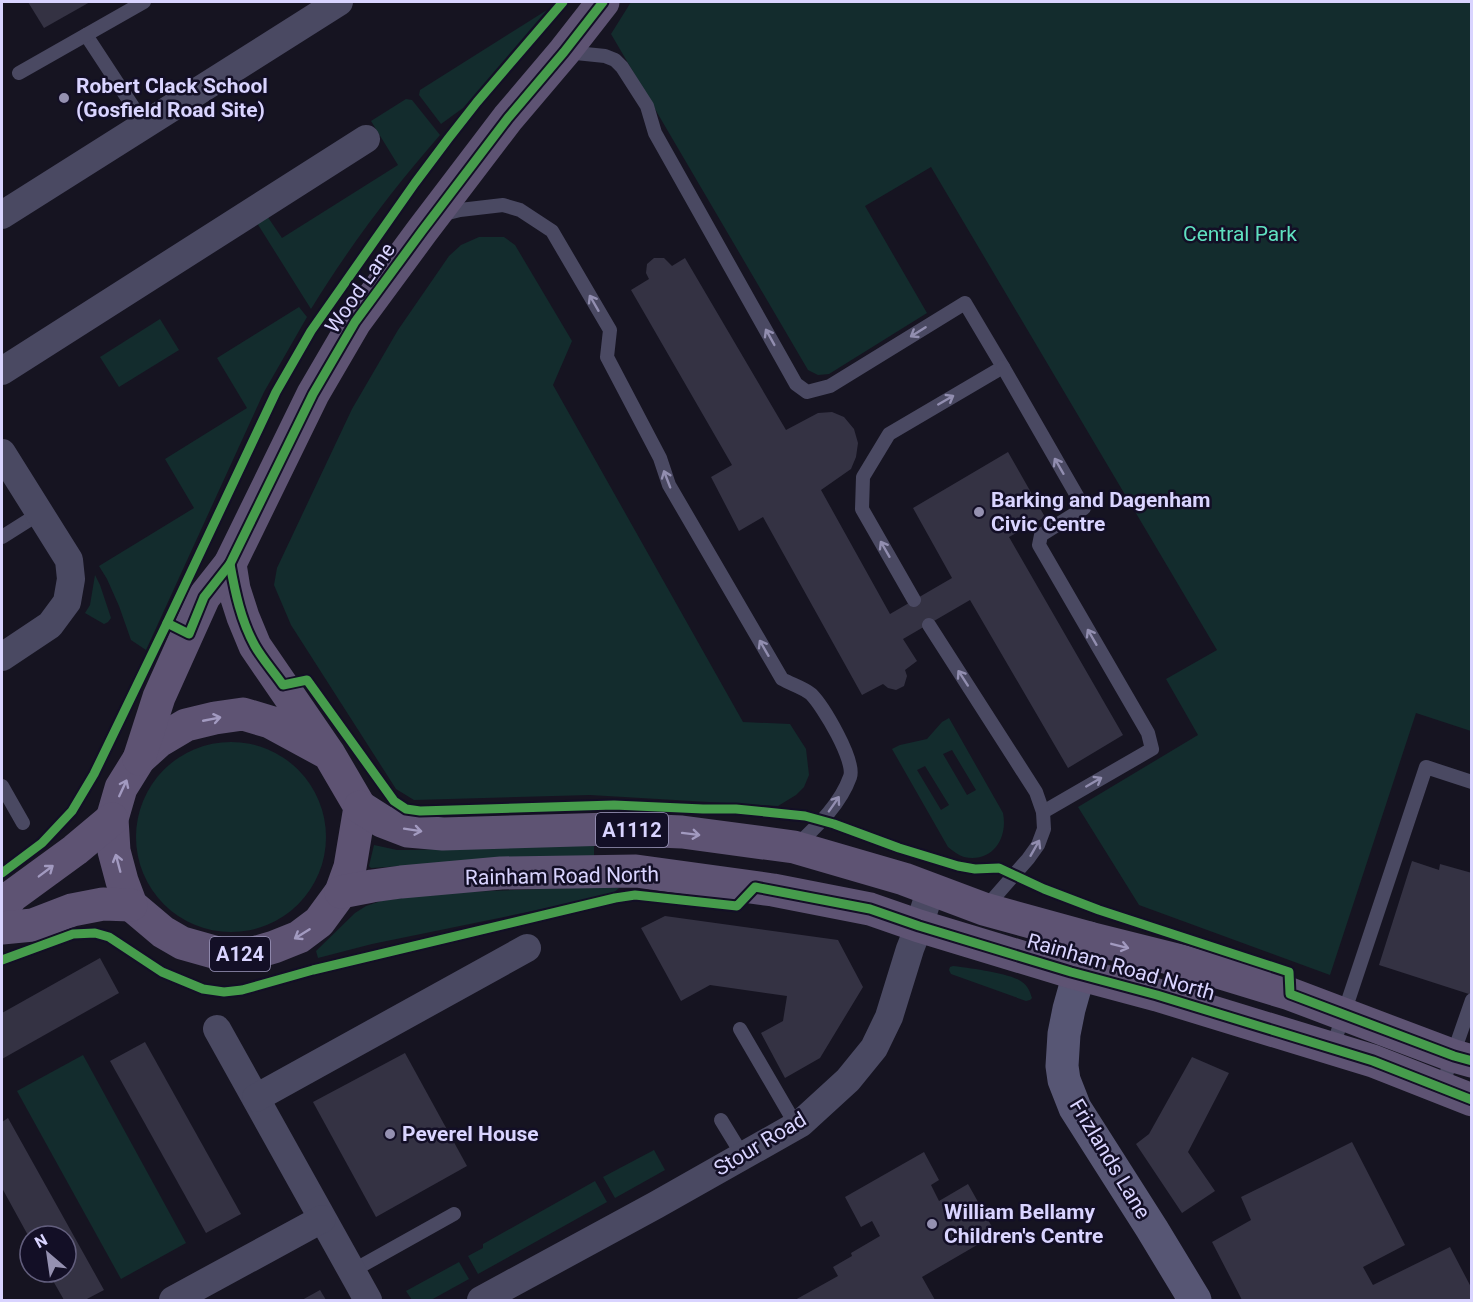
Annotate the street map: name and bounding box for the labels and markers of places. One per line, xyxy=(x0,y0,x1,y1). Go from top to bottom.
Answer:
place label: Robert Clack School (Gosfield Road Site) xyxy=(76,74,268,122)
marker: Robert Clack School (Gosfield Road Site) xyxy=(57,91,71,105)
place label: Barking and Dagenham Civic Centre xyxy=(991,488,1210,536)
marker: Barking and Dagenham Civic Centre xyxy=(972,505,986,519)
place label: Peverel House xyxy=(402,1122,539,1146)
marker: Peverel House xyxy=(383,1127,397,1141)
place label: William Bellamy Children's Centre xyxy=(944,1200,1103,1248)
marker: William Bellamy Children's Centre xyxy=(925,1217,939,1231)

